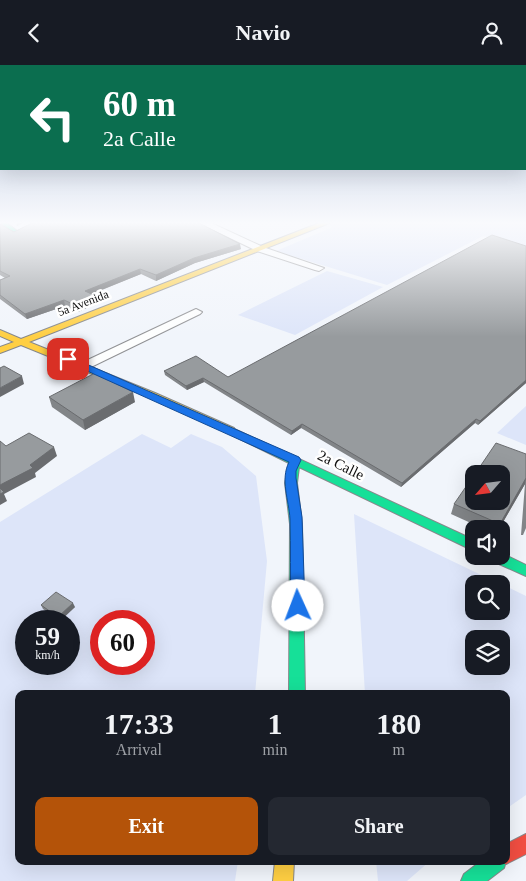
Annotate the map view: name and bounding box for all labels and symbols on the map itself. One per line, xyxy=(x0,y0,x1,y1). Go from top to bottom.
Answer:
street label: 5a Avenida xyxy=(56,287,111,319)
pin xyxy=(47,338,89,380)
street label: 2a Calle xyxy=(315,447,367,483)
north arrow xyxy=(465,465,510,510)
position arrow xyxy=(271,579,323,631)
speed limit sign: 60 xyxy=(90,610,155,675)

